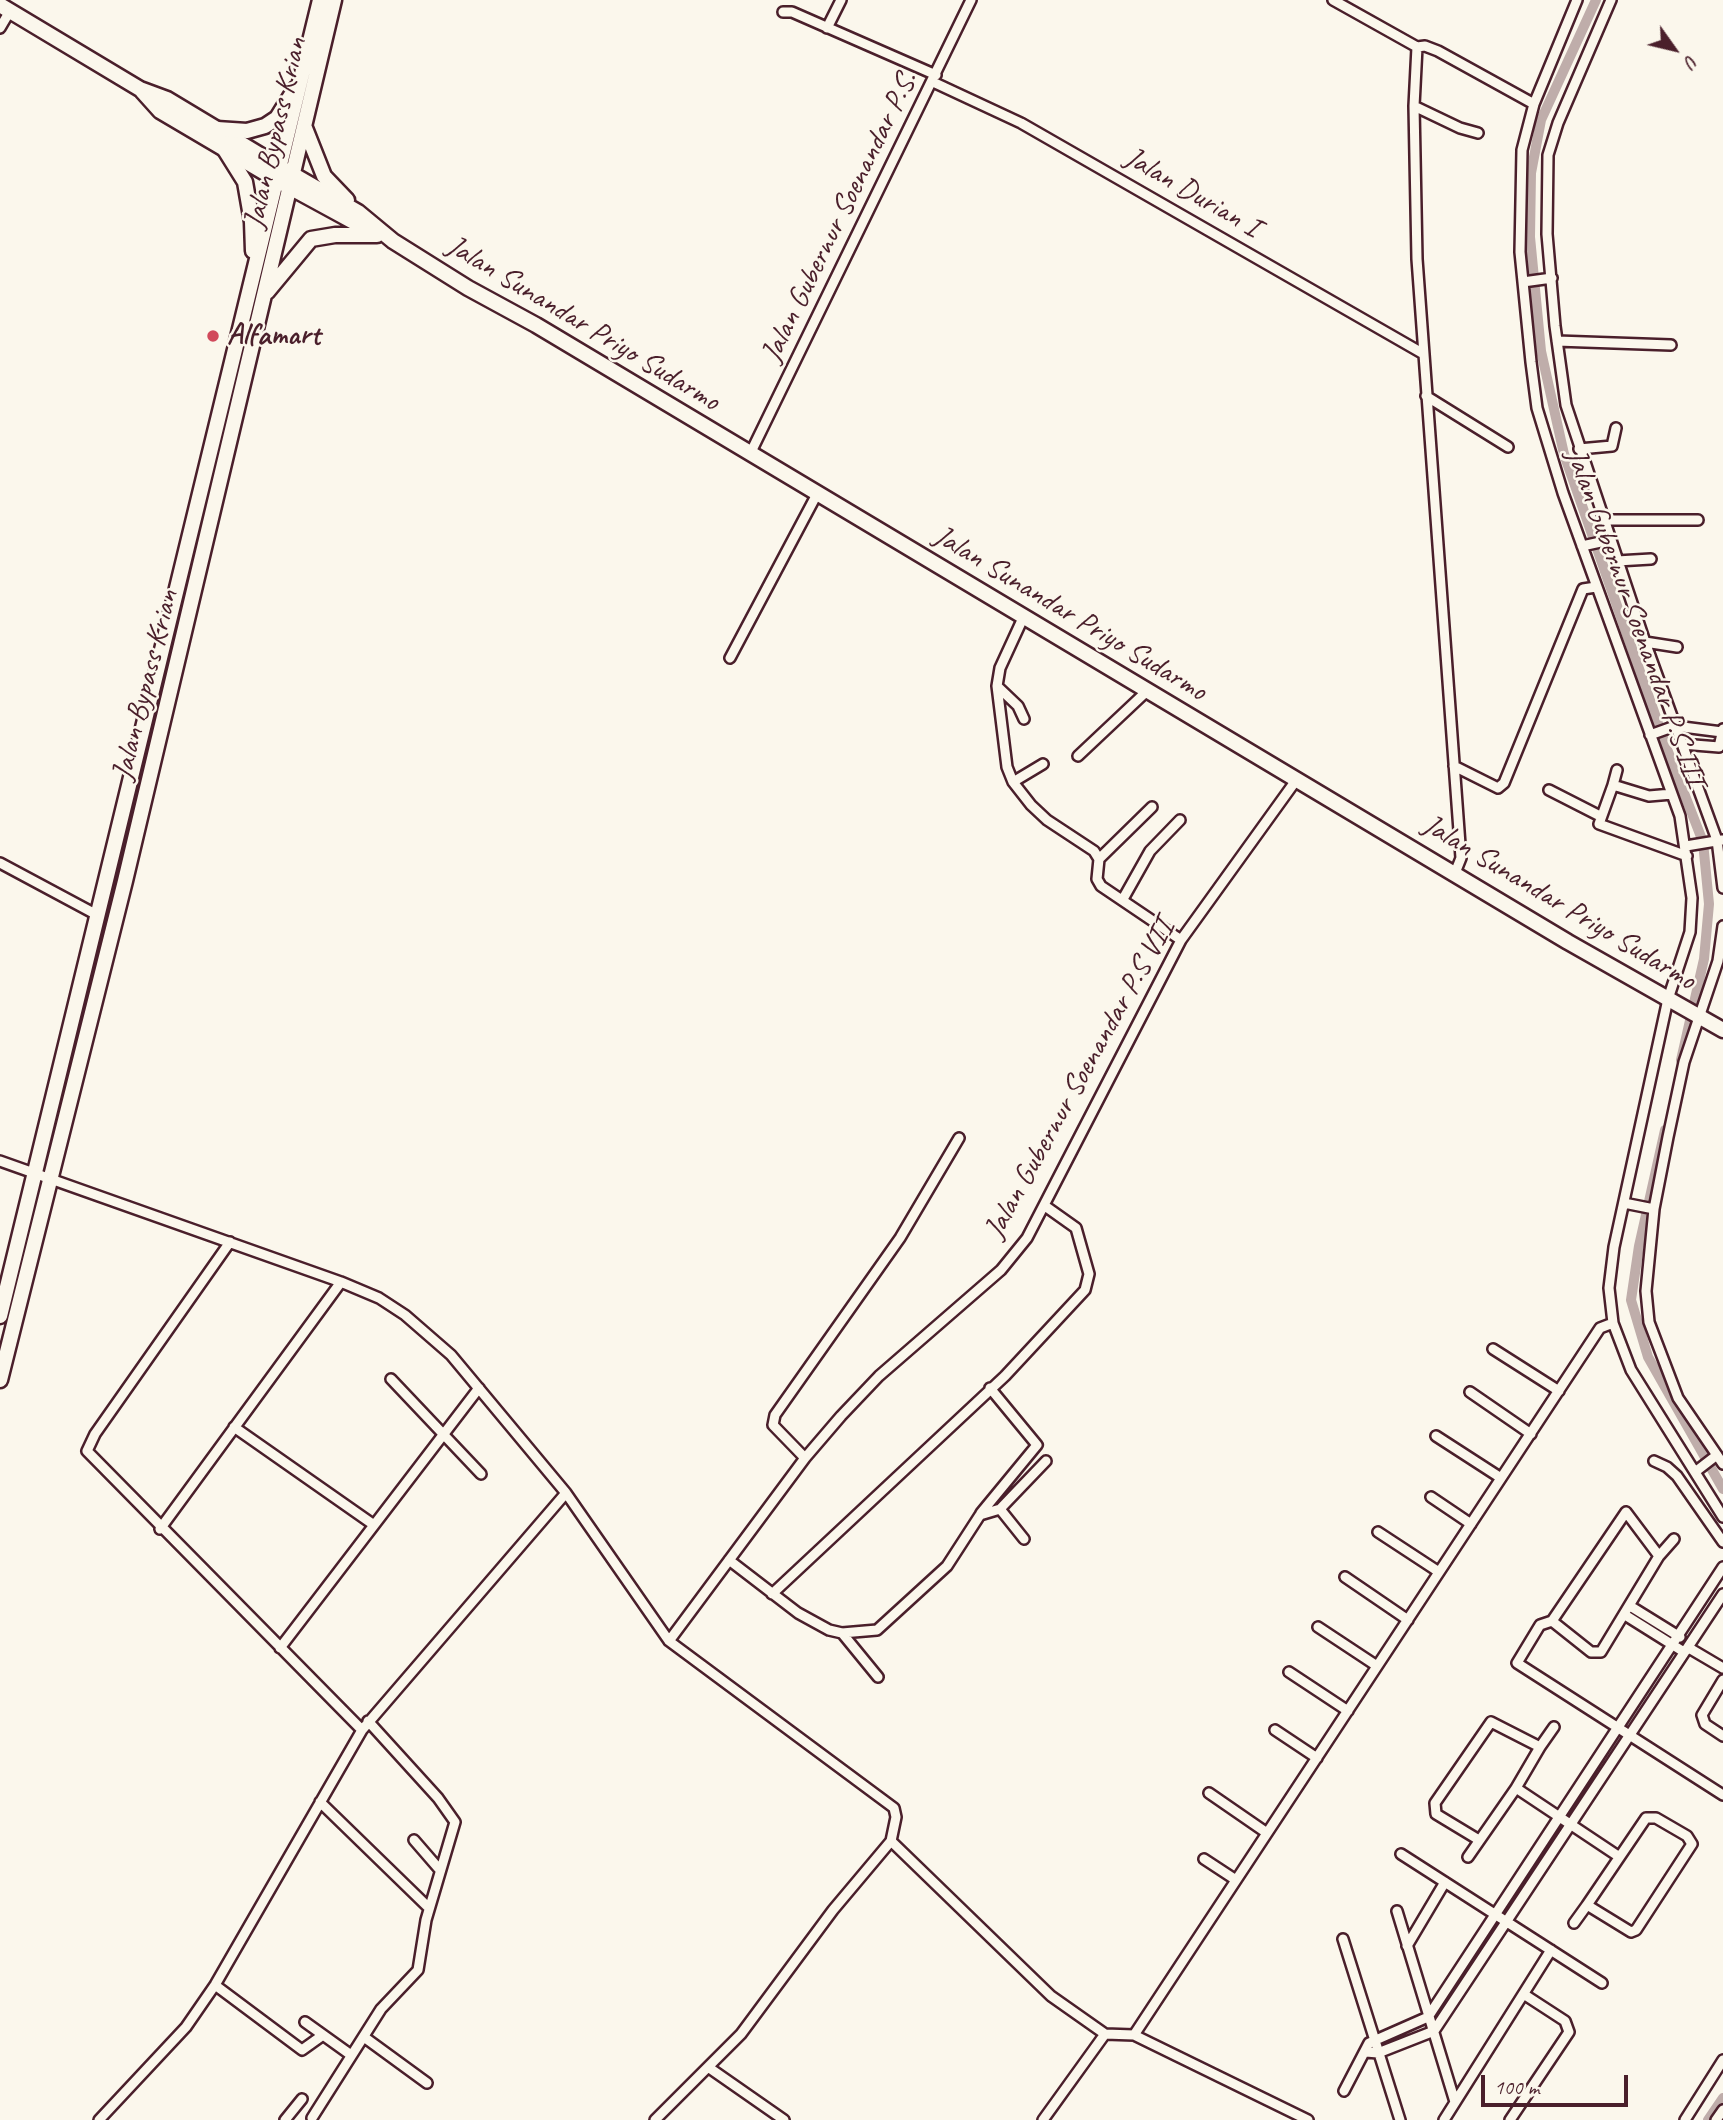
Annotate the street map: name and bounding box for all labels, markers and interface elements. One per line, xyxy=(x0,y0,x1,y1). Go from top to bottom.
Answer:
north arrow xyxy=(1639,14,1709,84)
street label: Jalan Bypass Krian xyxy=(237,34,315,232)
text: U xyxy=(1679,50,1704,71)
street label: Jalan Gubernur Soenandar P.S. xyxy=(754,66,926,368)
street label: Jalan Durian I xyxy=(1118,140,1266,246)
street label: Jalan Sunandar Priyo Sudarmo xyxy=(440,228,726,420)
place label: Alfamart xyxy=(227,318,320,354)
marker: Alfamart xyxy=(205,328,221,344)
street label: Jalan Gubernur Soenandar P.S III xyxy=(1557,444,1713,792)
street label: Jalan Sunandar Priyo Sudarmo xyxy=(927,518,1213,710)
street label: Jalan Bypass Krian xyxy=(105,586,187,784)
street label: Jalan Sunandar Priyo Sudarmo xyxy=(1416,807,1702,999)
street label: Jalan Gubernur Soenandar P.S VII xyxy=(977,913,1183,1245)
scale bar xyxy=(1485,2060,1632,2104)
text: 100 m xyxy=(1494,2074,1539,2100)

